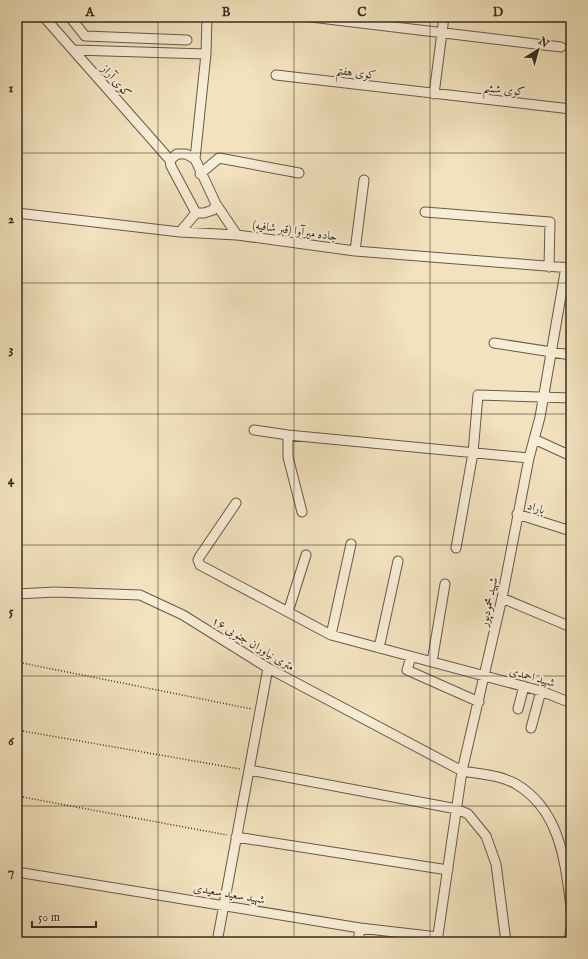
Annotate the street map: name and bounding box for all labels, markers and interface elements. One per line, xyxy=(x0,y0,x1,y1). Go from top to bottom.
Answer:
text: A xyxy=(85,4,96,21)
text: B xyxy=(222,4,231,21)
text: C xyxy=(357,4,367,21)
text: D xyxy=(493,4,504,21)
north arrow xyxy=(518,30,558,70)
text: N xyxy=(535,34,552,52)
street label: کوی آراز xyxy=(97,60,135,101)
street label: کوی هفتم xyxy=(334,63,377,87)
text: 1 xyxy=(9,80,14,97)
street label: کوی ششم xyxy=(482,80,526,104)
text: 2 xyxy=(8,211,14,228)
street label: جاده میرآوا (قبر شافیه) xyxy=(251,217,339,244)
text: 3 xyxy=(9,341,14,358)
text: 4 xyxy=(8,472,15,489)
street label: باراد xyxy=(525,498,547,518)
street label: شهید محمودپور xyxy=(476,576,503,629)
text: 5 xyxy=(9,603,14,620)
street label: ۱۶ متری نیاوران جنوبی xyxy=(208,613,297,676)
street label: شهید احمدی xyxy=(507,663,557,691)
text: 6 xyxy=(8,733,14,750)
text: 7 xyxy=(8,864,14,881)
street label: شهید سعید سعیدی xyxy=(192,880,266,908)
scale bar xyxy=(32,903,96,929)
text: 50 m xyxy=(38,910,60,925)

